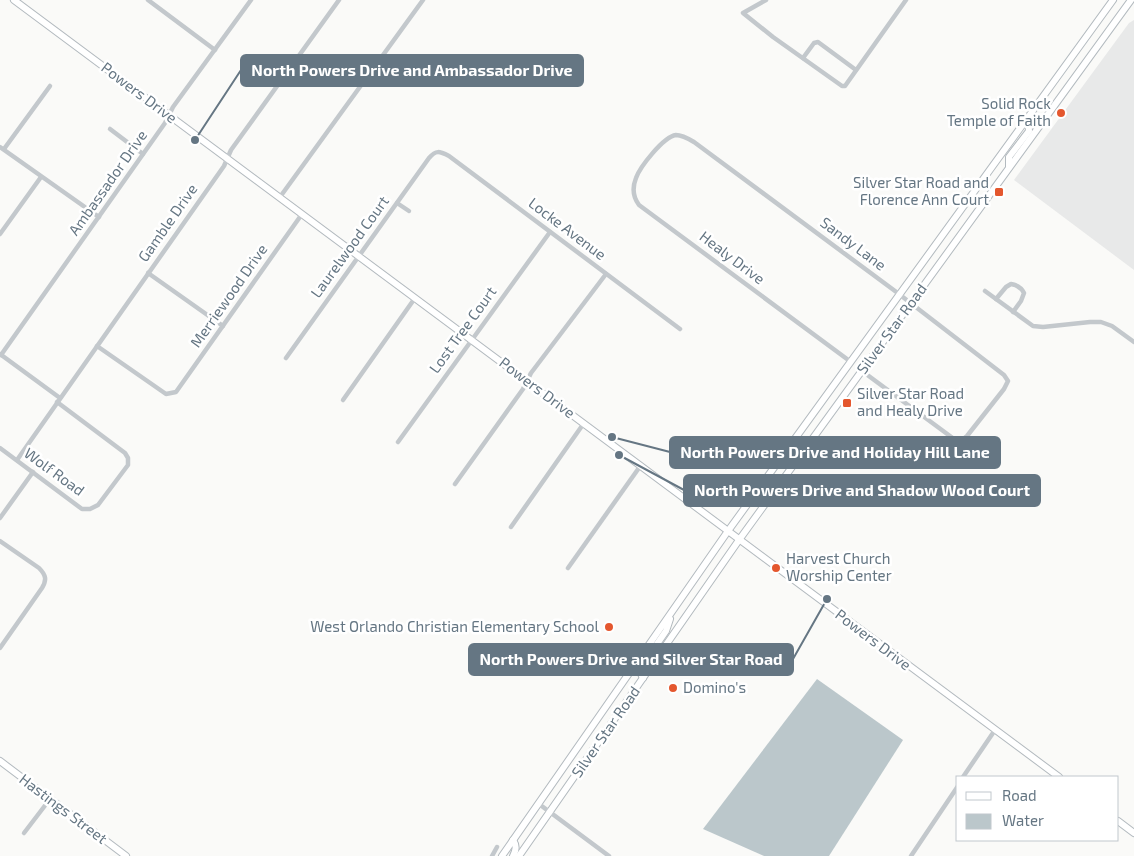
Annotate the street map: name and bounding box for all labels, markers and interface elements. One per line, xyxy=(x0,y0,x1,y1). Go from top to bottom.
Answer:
callout: North Powers Drive and Ambassador Drive xyxy=(241,55,583,86)
street label: Powers Drive xyxy=(98,58,181,127)
text: North Powers Drive and Ambassador Drive xyxy=(251,60,573,79)
place label: Solid Rock Temple of Faith xyxy=(947,94,1051,129)
marker: Solid Rock Temple of Faith xyxy=(1055,107,1067,119)
street label: Ambassador Drive xyxy=(64,126,150,239)
place label: Silver Star Road and Florence Ann Court xyxy=(853,173,989,208)
street label: Gamble Drive xyxy=(134,180,201,265)
marker: Silver Star Road and Florence Ann Court xyxy=(993,186,1005,198)
street label: Laurelwood Court xyxy=(306,192,392,301)
street label: Locke Avenue xyxy=(525,193,610,263)
street label: Sandy Lane xyxy=(817,213,890,274)
street label: Healy Drive xyxy=(696,227,769,288)
street label: Merriewood Drive xyxy=(186,240,271,351)
street label: Silver Star Road xyxy=(852,280,930,377)
street label: Lost Tree Court xyxy=(425,282,500,376)
street label: Powers Drive xyxy=(496,353,579,422)
place label: Silver Star Road and Healy Drive xyxy=(857,384,964,419)
marker: Silver Star Road and Healy Drive xyxy=(841,397,853,409)
callout: North Powers Drive and Holiday Hill Lane xyxy=(670,437,1000,468)
text: North Powers Drive and Holiday Hill Lane xyxy=(680,442,990,462)
street label: Wolf Road xyxy=(21,443,88,499)
callout: North Powers Drive and Shadow Wood Court xyxy=(684,475,1040,506)
text: North Powers Drive and Shadow Wood Court xyxy=(694,480,1030,499)
place label: Harvest Church Worship Center xyxy=(786,549,892,584)
marker: Harvest Church Worship Center xyxy=(770,562,782,574)
street label: Powers Drive xyxy=(832,605,915,674)
place label: West Orlando Christian Elementary School xyxy=(310,617,600,635)
marker: West Orlando Christian Elementary School xyxy=(603,621,615,633)
callout: North Powers Drive and Silver Star Road xyxy=(469,644,793,675)
text: North Powers Drive and Silver Star Road xyxy=(479,649,783,668)
place label: Domino's xyxy=(683,678,746,696)
street label: Silver Star Road xyxy=(567,682,643,780)
marker: Domino's xyxy=(667,682,679,694)
street label: Hastings Street xyxy=(16,769,111,847)
legend xyxy=(956,776,1119,841)
text: Road xyxy=(1002,786,1037,804)
text: Water xyxy=(1002,811,1044,829)

